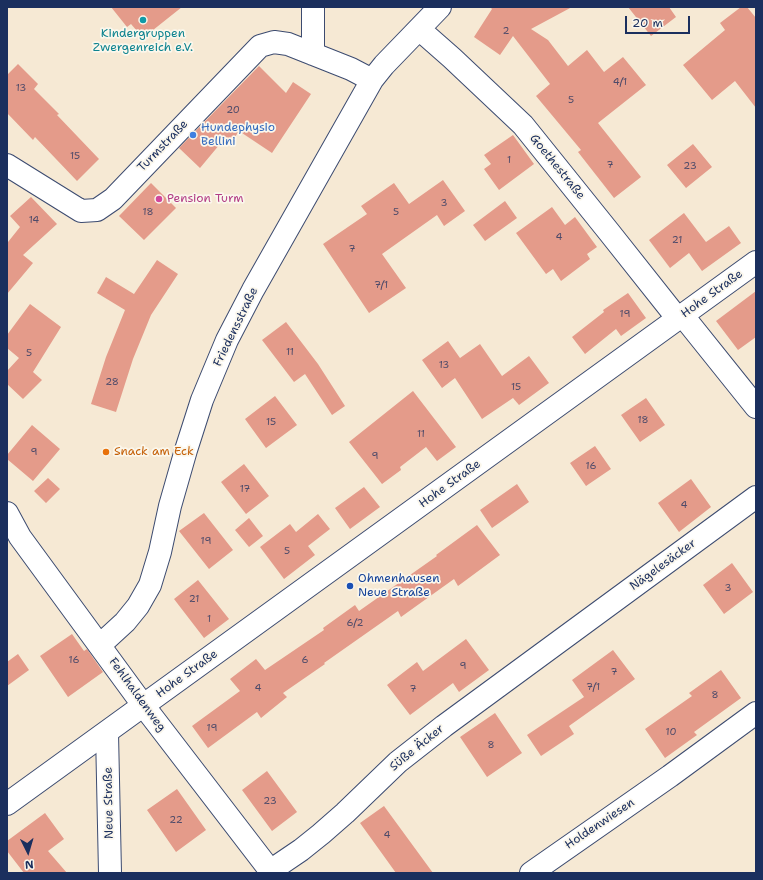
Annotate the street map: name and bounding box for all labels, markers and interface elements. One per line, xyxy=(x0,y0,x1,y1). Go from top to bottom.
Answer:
scale bar xyxy=(627,8,692,34)
marker: Kindergruppen Zwergenreich e.V. xyxy=(138,15,148,25)
text: 20 m xyxy=(632,15,663,31)
house number: 2 xyxy=(503,25,509,37)
place label: Kindergruppen Zwergenreich e.V. xyxy=(93,27,193,55)
house number: 4/1 xyxy=(613,76,627,88)
house number: 13 xyxy=(16,82,26,94)
house number: 5 xyxy=(568,94,574,106)
house number: 20 xyxy=(226,104,240,116)
street label: Turmstraße xyxy=(135,117,191,175)
place label: Hundephysio Bellini xyxy=(201,121,275,149)
marker: Hundephysio Bellini xyxy=(188,130,198,140)
street label: Goethestraße xyxy=(526,131,588,203)
house number: 15 xyxy=(70,150,80,162)
house number: 1 xyxy=(507,154,511,166)
house number: 7 xyxy=(607,159,613,171)
house number: 23 xyxy=(683,160,697,172)
place label: Pension Turm xyxy=(167,192,244,206)
marker: Pension Turm xyxy=(154,194,164,204)
house number: 3 xyxy=(441,197,447,209)
house number: 18 xyxy=(142,206,154,218)
house number: 5 xyxy=(393,206,399,218)
house number: 14 xyxy=(29,214,39,226)
house number: 4 xyxy=(556,231,562,243)
house number: 21 xyxy=(672,234,682,246)
house number: 7 xyxy=(349,243,355,255)
street label: Hohe Straße xyxy=(678,267,746,321)
house number: 7/1 xyxy=(374,279,388,291)
street label: Friedensstraße xyxy=(211,285,261,369)
house number: 19 xyxy=(620,308,630,320)
house number: 11 xyxy=(286,346,294,358)
house number: 5 xyxy=(26,347,32,359)
house number: 13 xyxy=(439,359,449,371)
house number: 28 xyxy=(105,376,119,388)
house number: 15 xyxy=(511,381,521,393)
house number: 18 xyxy=(637,414,649,426)
house number: 15 xyxy=(266,416,276,428)
house number: 11 xyxy=(417,428,425,440)
place label: Snack am Eck xyxy=(114,445,194,459)
house number: 9 xyxy=(31,446,37,458)
marker: Snack am Eck xyxy=(101,447,111,457)
house number: 9 xyxy=(372,450,378,462)
street label: Hohe Straße xyxy=(416,457,484,511)
house number: 16 xyxy=(586,460,596,472)
house number: 17 xyxy=(240,483,250,495)
house number: 4 xyxy=(681,499,687,511)
house number: 19 xyxy=(201,535,211,547)
street label: Nägelesäcker xyxy=(627,536,699,594)
house number: 5 xyxy=(284,545,290,557)
place label: Ohmenhausen Neue Straße xyxy=(358,572,439,600)
marker: Ohmenhausen Neue Straße xyxy=(345,581,355,591)
house number: 3 xyxy=(725,582,731,594)
house number: 21 xyxy=(189,593,199,605)
house number: 1 xyxy=(207,613,211,625)
house number: 6/2 xyxy=(346,617,364,629)
street label: Hohe Straße xyxy=(153,647,221,701)
house number: 16 xyxy=(69,654,79,666)
house number: 6 xyxy=(302,654,308,666)
street label: Fehlhaldenweg xyxy=(105,655,169,735)
house number: 9 xyxy=(460,660,466,672)
house number: 7 xyxy=(611,666,617,678)
house number: 7/1 xyxy=(586,681,600,693)
house number: 4 xyxy=(255,682,261,694)
house number: 7 xyxy=(410,683,416,695)
house number: 8 xyxy=(712,689,718,701)
house number: 19 xyxy=(207,722,217,734)
street label: Süße Äcker xyxy=(387,722,447,774)
house number: 10 xyxy=(666,726,676,738)
house number: 8 xyxy=(488,739,494,751)
street label: Neue Straße xyxy=(101,767,117,839)
house number: 23 xyxy=(263,795,277,807)
street label: Holdenwiesen xyxy=(563,795,637,853)
house number: 22 xyxy=(169,814,183,826)
house number: 4 xyxy=(384,829,390,841)
north arrow xyxy=(8,832,48,872)
text: N xyxy=(24,857,34,872)

